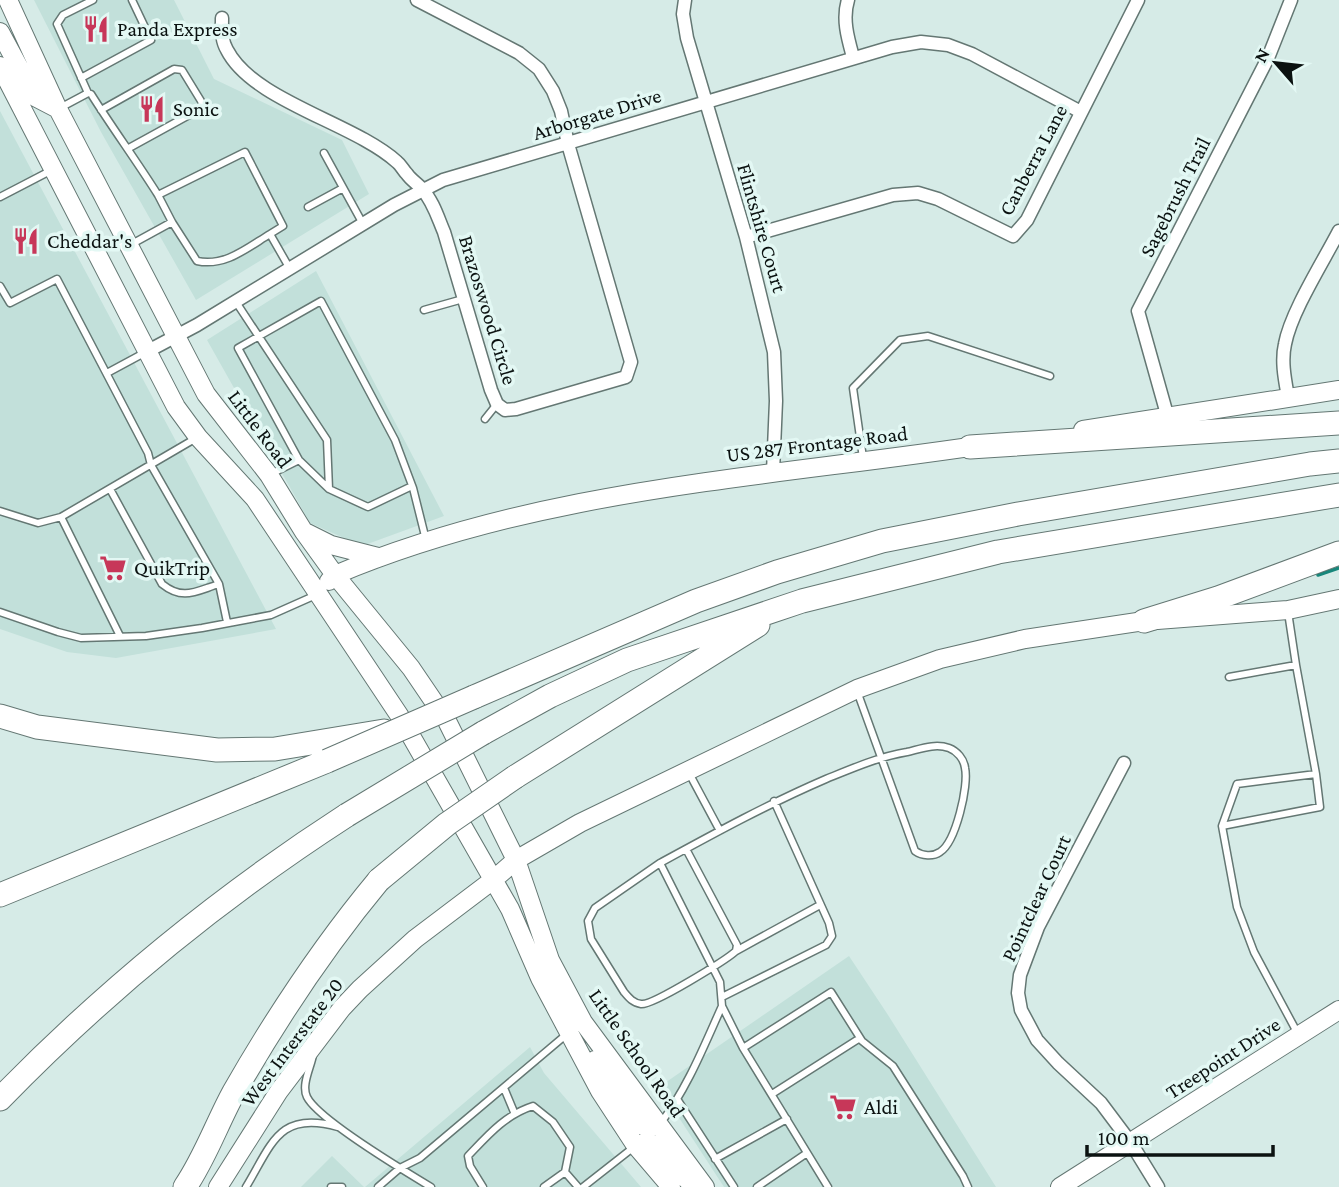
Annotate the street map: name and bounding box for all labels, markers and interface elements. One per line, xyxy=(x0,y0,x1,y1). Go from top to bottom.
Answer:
restaurant icon: Panda Express xyxy=(81,14,111,44)
place label: Panda Express xyxy=(117,17,238,41)
north arrow xyxy=(1241,28,1311,98)
text: N xyxy=(1249,45,1274,66)
street label: Arborgate Drive xyxy=(530,83,664,145)
restaurant icon: Sonic xyxy=(137,94,167,124)
place label: Sonic xyxy=(173,97,219,121)
street label: Canberra Lane xyxy=(994,100,1072,220)
street label: Sagebrush Trail xyxy=(1135,133,1215,261)
street label: Flintshire Court xyxy=(732,161,792,296)
restaurant icon: Cheddar's xyxy=(11,226,41,256)
place label: Cheddar's xyxy=(47,229,132,253)
street label: Brazoswood Circle xyxy=(454,232,522,388)
street label: Little Road xyxy=(223,385,297,473)
street label: US 287 Frontage Road xyxy=(725,421,909,467)
supermarket icon: QuikTrip xyxy=(98,553,128,583)
place label: QuikTrip xyxy=(134,556,210,580)
street label: Pointclear Court xyxy=(996,830,1076,965)
street label: West Interstate 20 xyxy=(236,973,348,1111)
street label: Little School Road xyxy=(584,984,690,1122)
street label: Treepoint Drive xyxy=(1161,1012,1285,1104)
supermarket icon: Aldi xyxy=(828,1092,858,1122)
place label: Aldi xyxy=(864,1095,899,1119)
scale bar xyxy=(1087,1114,1272,1158)
text: 100 m xyxy=(1098,1126,1150,1150)

